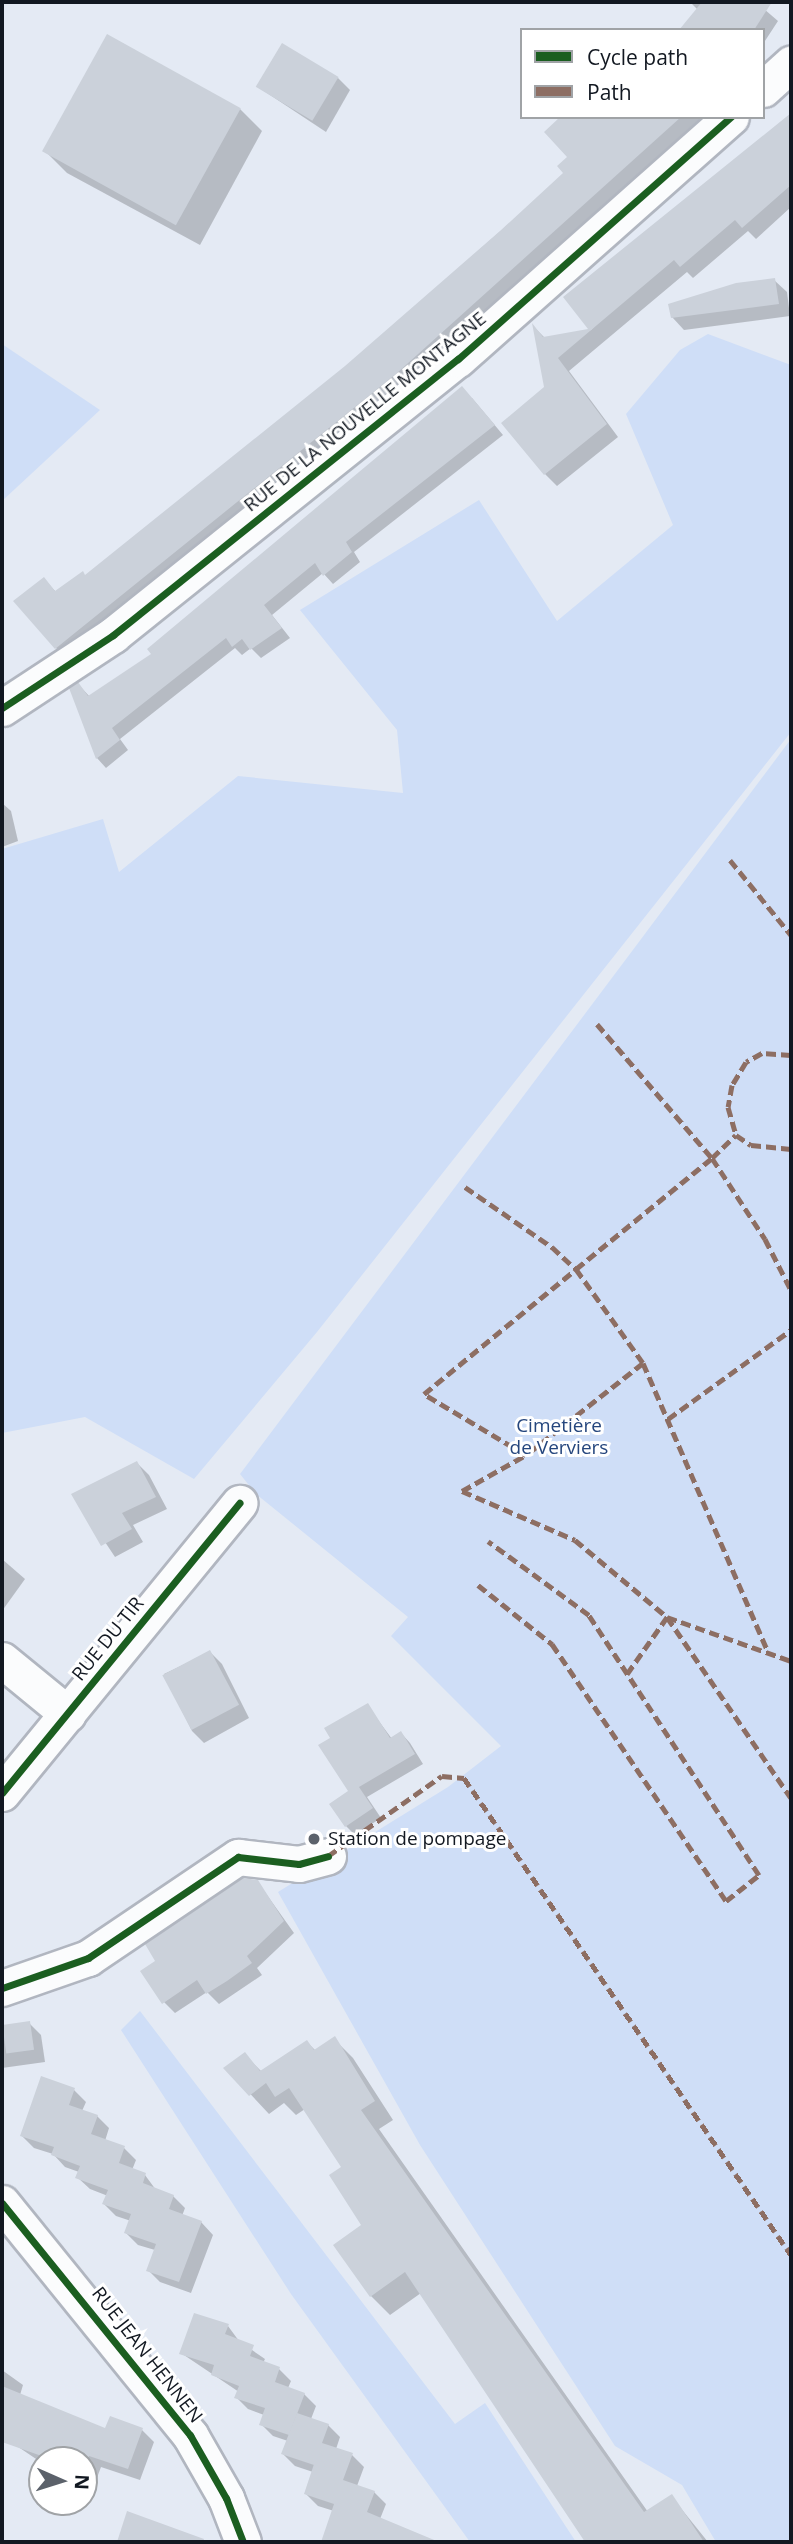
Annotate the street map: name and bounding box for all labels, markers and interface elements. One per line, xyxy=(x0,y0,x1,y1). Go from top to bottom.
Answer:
legend xyxy=(520,28,765,119)
text: Cycle path xyxy=(587,43,688,71)
text: Path xyxy=(587,78,632,106)
street label: RUE DE LA NOUVELLE MONTAGNE xyxy=(239,307,491,517)
park label: Cimetière de Verviers xyxy=(510,1415,608,1459)
street label: RUE DU TIR xyxy=(67,1593,149,1685)
place label: Station de pompage xyxy=(328,1828,506,1850)
marker: Station de pompage xyxy=(306,1831,322,1847)
street label: RUE JEAN HENNEN xyxy=(87,2283,207,2427)
north arrow xyxy=(28,2446,98,2516)
text: N xyxy=(69,2474,95,2490)

